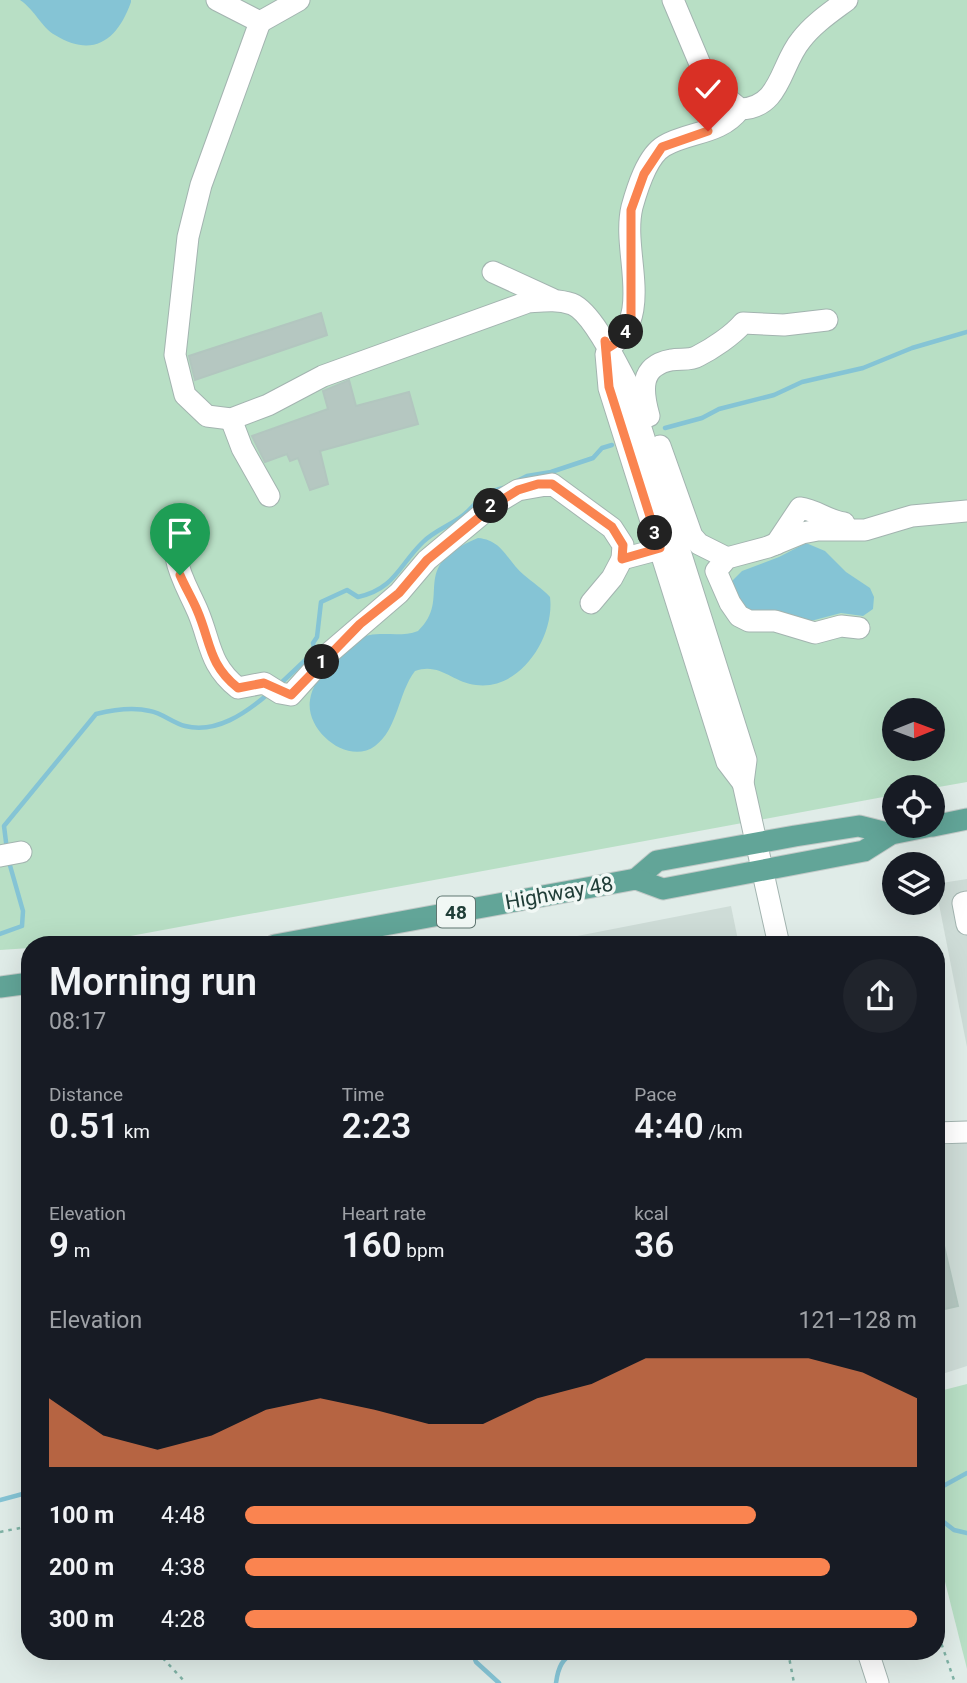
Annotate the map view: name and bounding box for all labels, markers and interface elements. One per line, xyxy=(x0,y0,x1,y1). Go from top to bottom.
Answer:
pin xyxy=(678,59,738,131)
icon: check xyxy=(689,70,727,108)
pin: 4 xyxy=(608,314,644,350)
text: 4 xyxy=(620,320,631,343)
pin: 2 xyxy=(474,489,508,524)
text: 2 xyxy=(485,494,496,517)
pin xyxy=(150,503,210,575)
icon: arrive xyxy=(161,514,199,552)
pin: 3 xyxy=(638,516,672,550)
text: 3 xyxy=(649,521,660,544)
pin: 1 xyxy=(304,644,340,680)
text: 1 xyxy=(316,650,327,673)
north arrow xyxy=(882,698,945,761)
map controls xyxy=(882,698,945,915)
button: locate xyxy=(882,775,945,838)
button: layers xyxy=(882,852,945,915)
street label: Highway 48 xyxy=(503,872,615,914)
road number: 48 xyxy=(437,896,475,928)
button: share xyxy=(843,959,917,1033)
text: Morning run xyxy=(49,960,257,1004)
text: 08:17 xyxy=(49,1008,106,1035)
text: Distance xyxy=(49,1083,123,1106)
text: Time xyxy=(342,1083,384,1106)
text: Pace xyxy=(634,1083,677,1106)
text: 0.51 xyxy=(49,1106,119,1147)
text: 2:23 xyxy=(342,1106,411,1147)
text: 4:40 xyxy=(634,1106,704,1147)
text: km xyxy=(119,1120,150,1143)
text: /km xyxy=(704,1120,743,1143)
text: Elevation xyxy=(49,1202,126,1225)
text: Heart rate xyxy=(342,1202,426,1225)
text: kcal xyxy=(634,1202,669,1225)
text: 9 xyxy=(49,1225,69,1266)
text: 160 xyxy=(342,1225,402,1266)
text: 36 xyxy=(634,1225,674,1266)
text: m xyxy=(69,1239,90,1262)
text: bpm xyxy=(402,1239,444,1262)
text: Elevation xyxy=(49,1307,142,1334)
text: 121–128 m xyxy=(798,1307,917,1334)
text: 100 m xyxy=(49,1502,114,1529)
text: 4:48 xyxy=(161,1502,205,1529)
text: 200 m xyxy=(49,1554,114,1581)
text: 4:38 xyxy=(161,1554,205,1581)
text: 300 m xyxy=(49,1606,114,1633)
text: 4:28 xyxy=(161,1606,205,1633)

